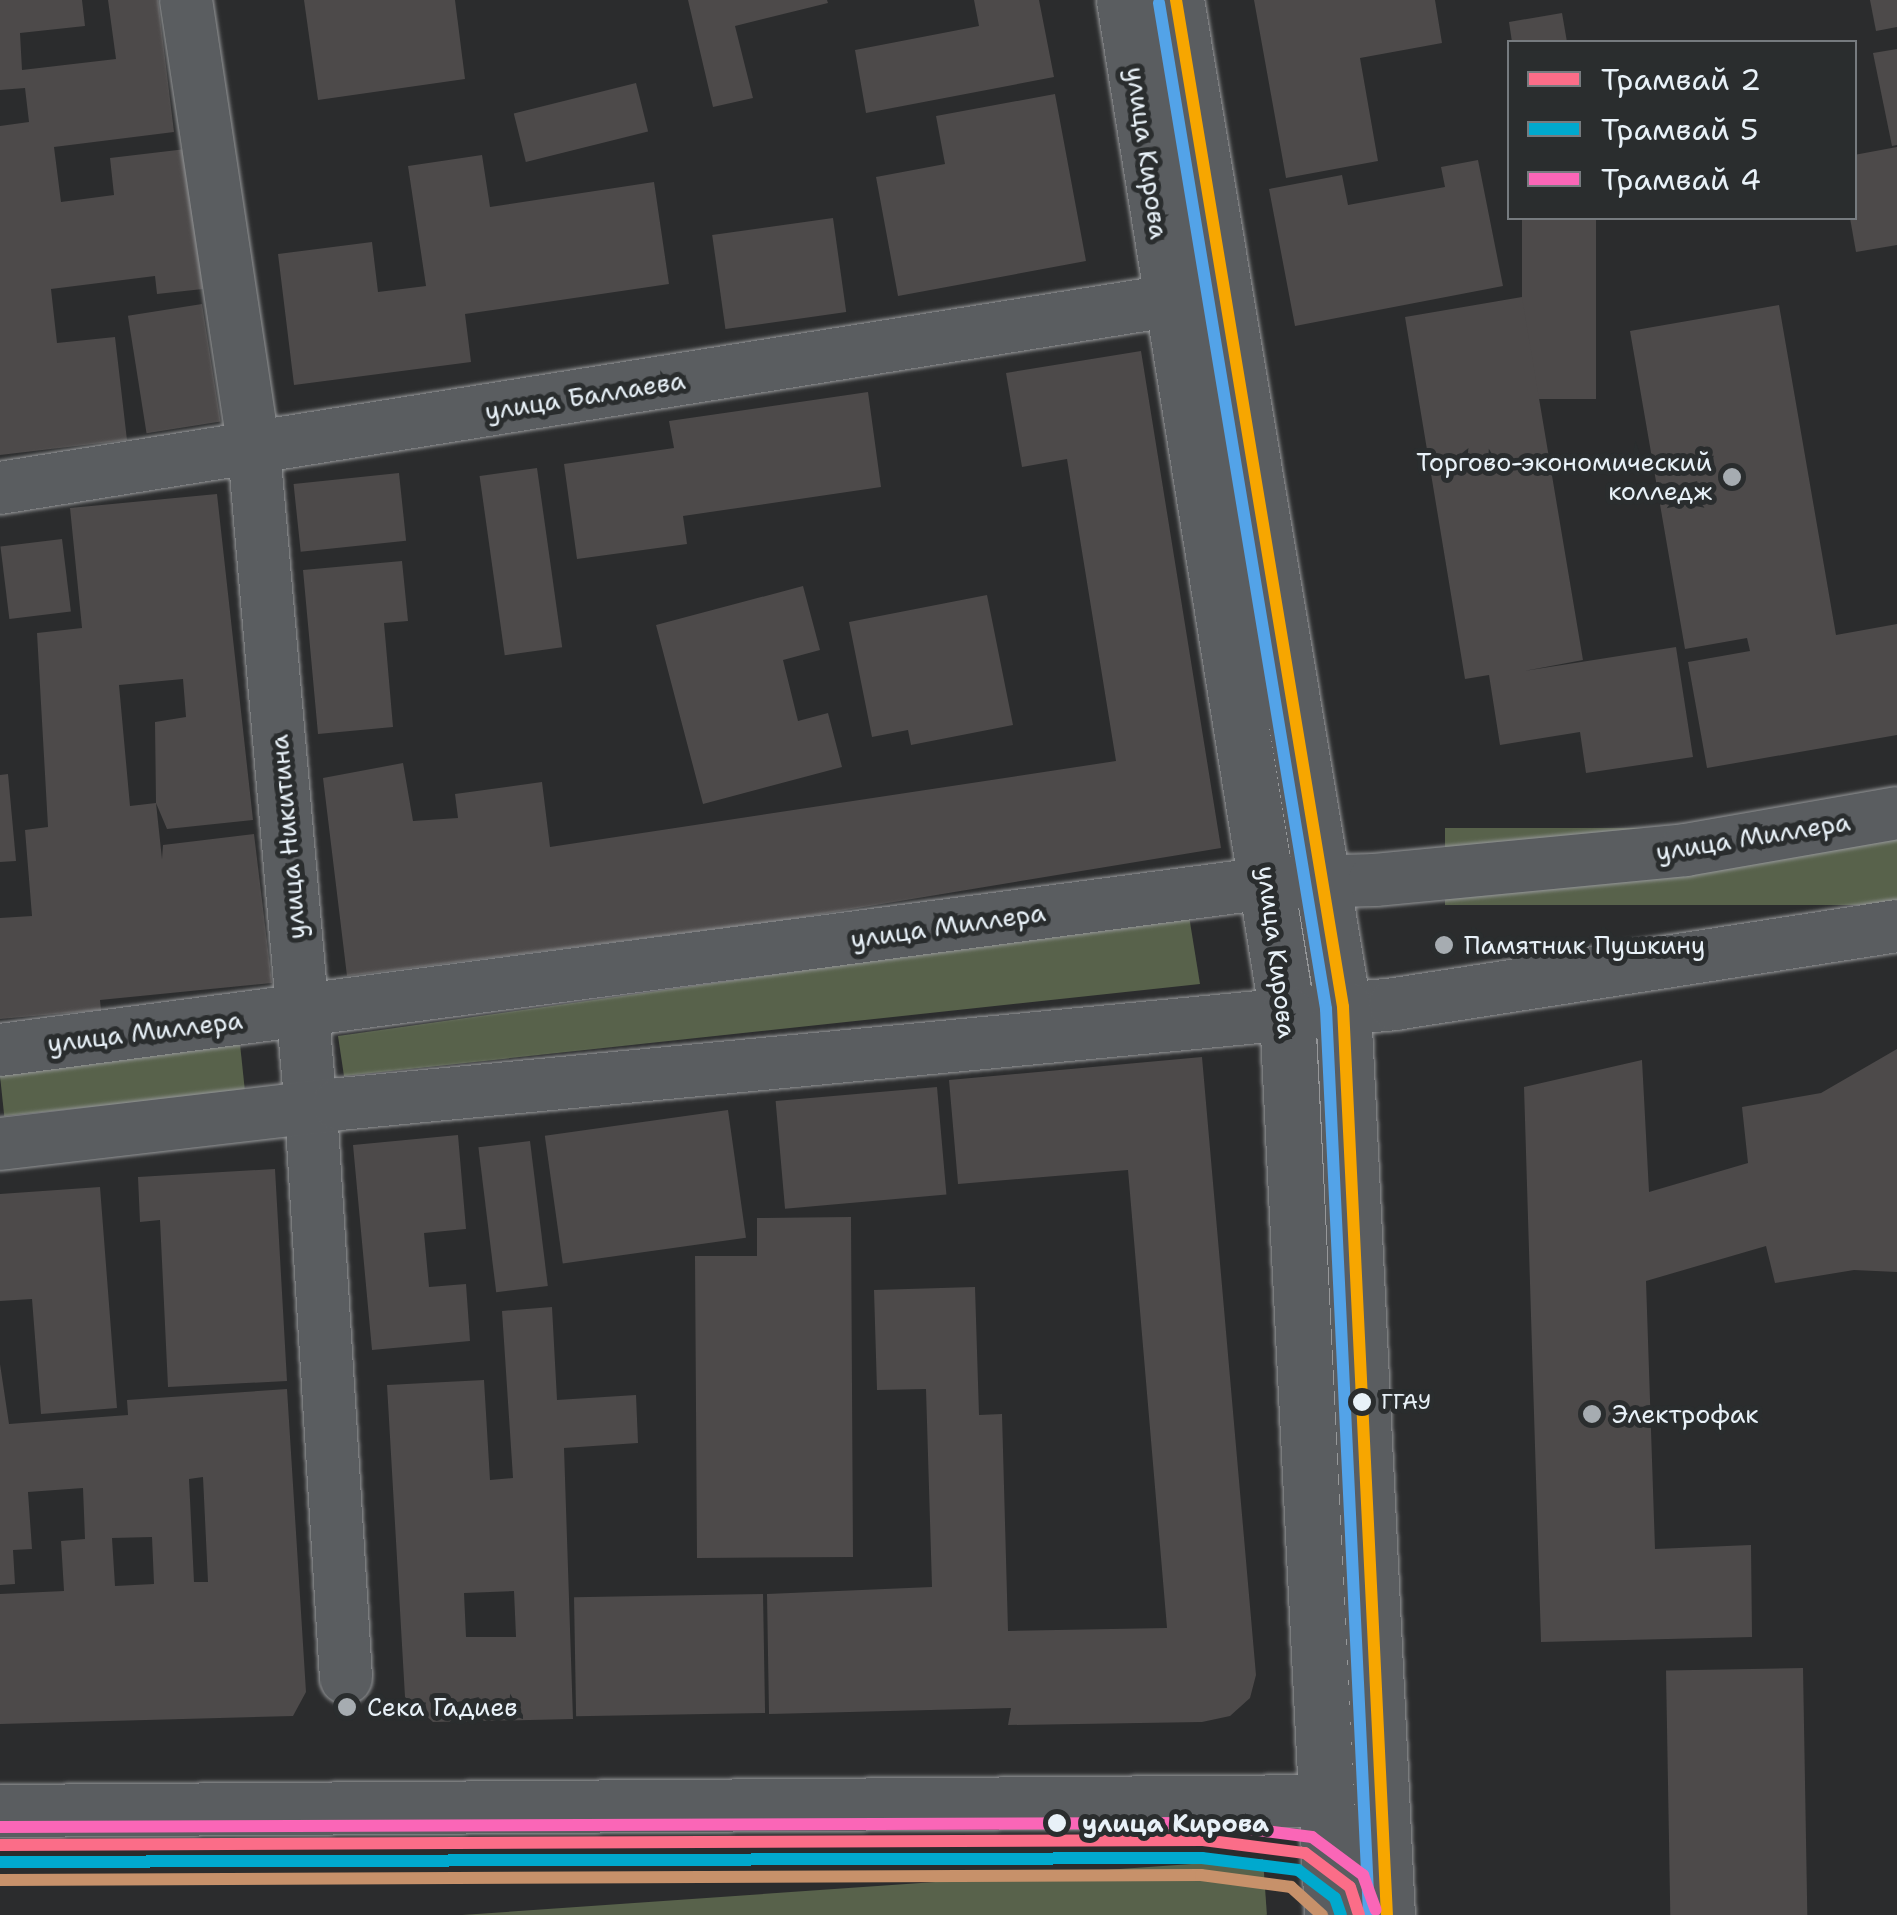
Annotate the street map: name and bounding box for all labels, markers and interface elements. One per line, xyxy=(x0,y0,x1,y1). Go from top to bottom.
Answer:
legend xyxy=(1507,40,1857,220)
text: Трамвай 2 xyxy=(1601,59,1761,100)
street label: улица Кирова xyxy=(1120,65,1174,241)
text: Трамвай 5 xyxy=(1601,109,1758,150)
text: Трамвай 4 xyxy=(1601,159,1761,200)
street label: улица Баллаева xyxy=(483,365,687,427)
place label: Торгово-экономический колледж xyxy=(1416,448,1712,507)
marker: Торгово-экономический колледж xyxy=(1721,466,1743,488)
street label: улица Никитина xyxy=(264,733,312,941)
street label: улица Миллера xyxy=(1654,807,1852,867)
street label: улица Кирова xyxy=(1252,864,1302,1040)
street label: улица Миллера xyxy=(849,897,1047,955)
place label: Памятник Пушкину xyxy=(1464,930,1705,960)
marker: Памятник Пушкину xyxy=(1433,934,1455,956)
street label: улица Миллера xyxy=(46,1005,244,1059)
place label: ГГАУ xyxy=(1381,1389,1431,1415)
marker: ГГАУ xyxy=(1352,1392,1372,1412)
place label: Электрофак xyxy=(1612,1399,1759,1429)
marker: Электрофак xyxy=(1581,1403,1603,1425)
place label: Сека Гадиев xyxy=(367,1692,517,1722)
marker: Сека Гадиев xyxy=(336,1696,358,1718)
marker: улица Кирова xyxy=(1041,1807,1073,1839)
place label: улица Кирова xyxy=(1082,1808,1269,1838)

